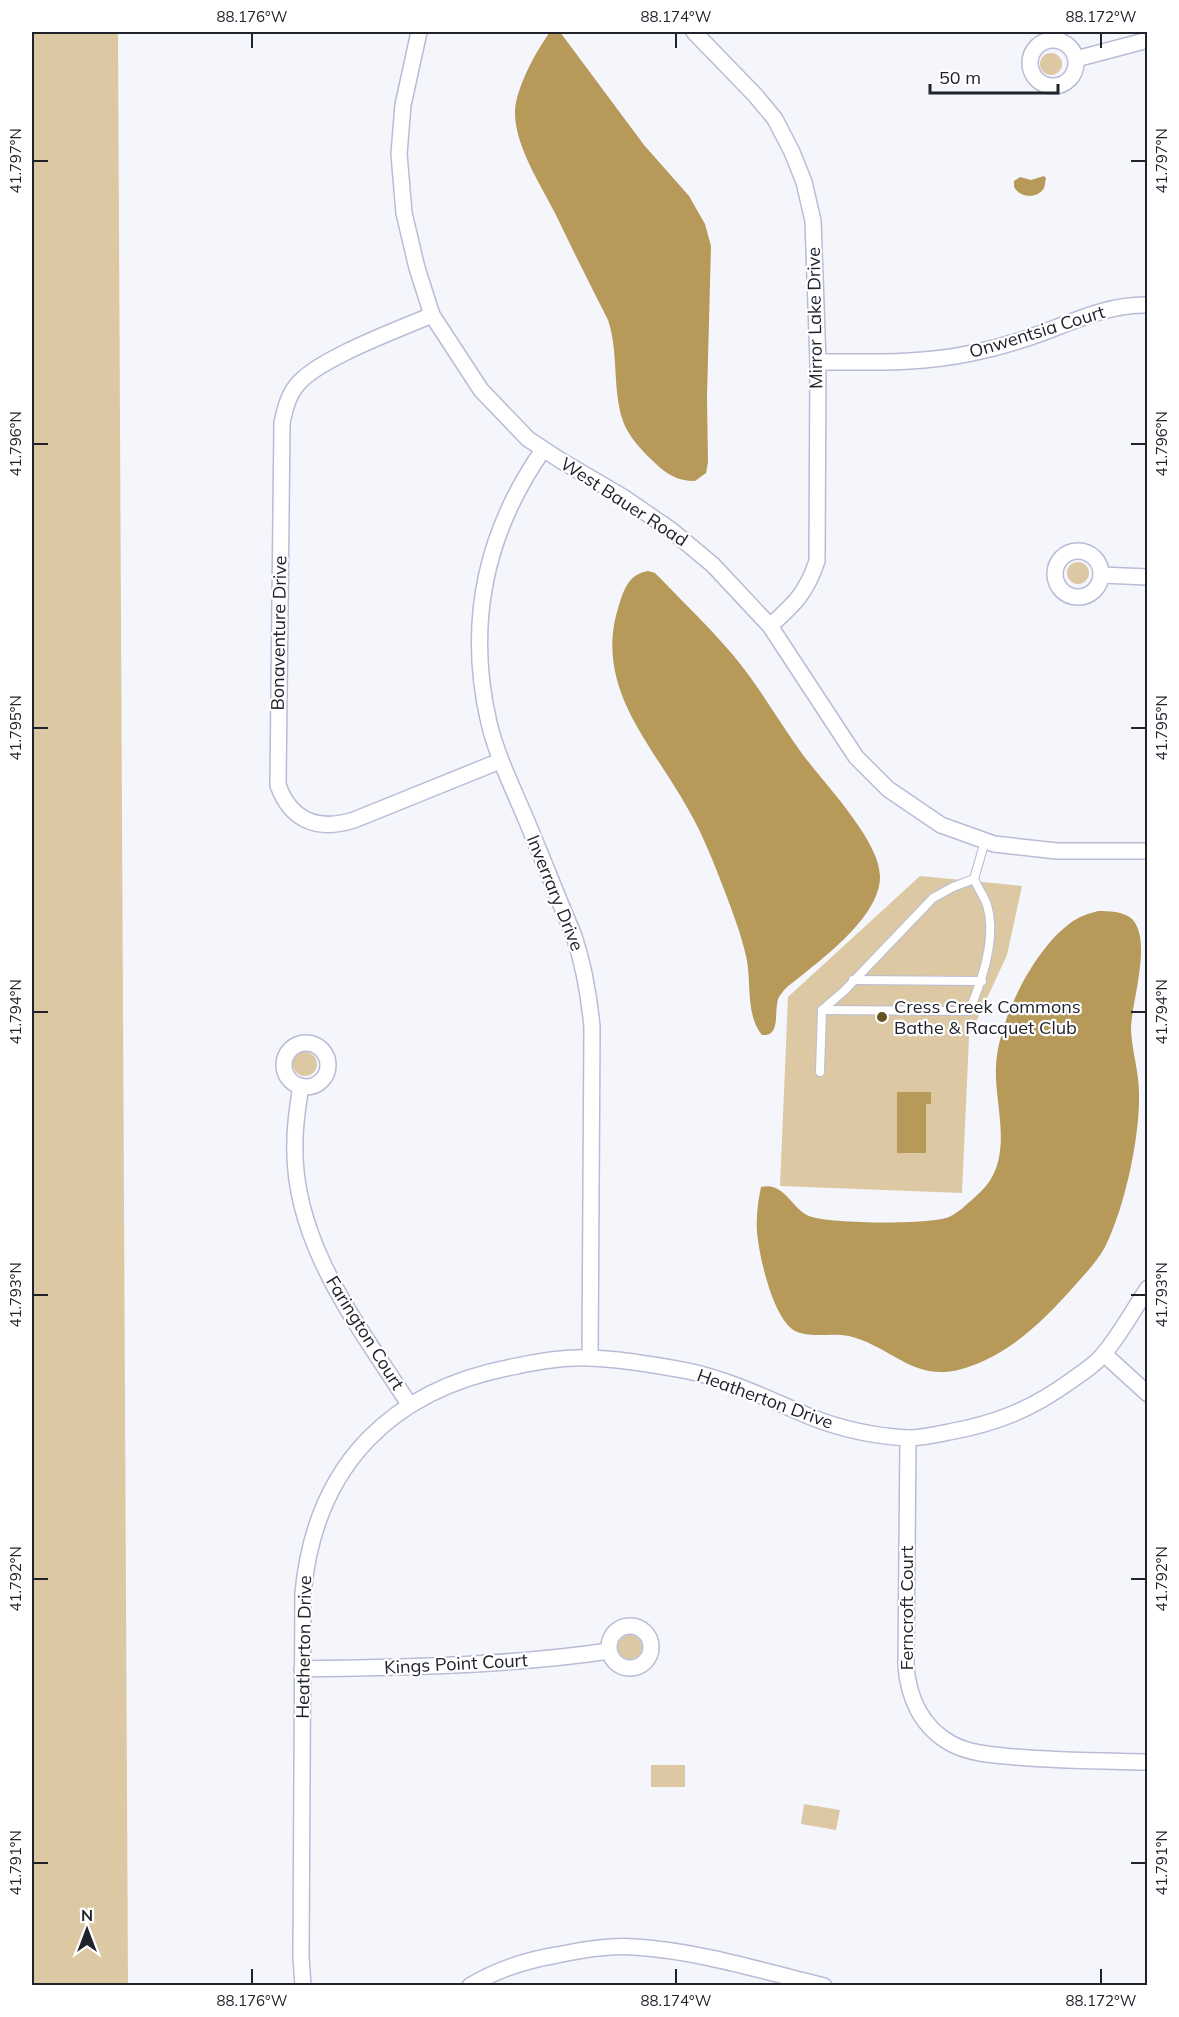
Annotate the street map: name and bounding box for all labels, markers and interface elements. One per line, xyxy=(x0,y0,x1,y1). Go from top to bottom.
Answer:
text: 88.176°W xyxy=(217,7,288,26)
text: 88.174°W xyxy=(641,7,712,26)
text: 88.172°W xyxy=(1066,7,1137,26)
scale bar xyxy=(930,57,1058,95)
text: 50 m xyxy=(939,66,981,89)
text: 41.797°N xyxy=(6,128,25,194)
text: 41.797°N xyxy=(1152,128,1171,194)
street label: Mirror Lake Drive xyxy=(802,247,827,389)
street label: Onwentsia Court xyxy=(966,300,1108,363)
text: 41.796°N xyxy=(6,411,25,477)
text: 41.796°N xyxy=(1152,411,1171,477)
street label: West Bauer Road xyxy=(556,452,692,551)
street label: Bonaventure Drive xyxy=(266,555,291,710)
text: 41.795°N xyxy=(6,695,25,761)
text: 41.795°N xyxy=(1152,695,1171,761)
street label: Inverrary Drive xyxy=(522,832,589,954)
text: 41.794°N xyxy=(6,979,25,1045)
text: 41.794°N xyxy=(1152,979,1171,1045)
place label: Cress Creek Commons Bathe & Racquet Club xyxy=(894,995,1081,1039)
marker: Cress Creek Commons Bathe & Racquet Club xyxy=(875,1010,889,1024)
text: 41.793°N xyxy=(6,1262,25,1328)
text: 41.793°N xyxy=(1152,1262,1171,1328)
street label: Farington Court xyxy=(321,1271,410,1394)
street label: Heatherton Drive xyxy=(694,1363,836,1434)
text: 41.792°N xyxy=(6,1546,25,1612)
street label: Ferncroft Court xyxy=(895,1546,918,1670)
text: 41.792°N xyxy=(1152,1546,1171,1612)
street label: Heatherton Drive xyxy=(291,1575,316,1719)
street label: Kings Point Court xyxy=(384,1648,528,1679)
text: 41.791°N xyxy=(6,1830,25,1896)
text: 41.791°N xyxy=(1152,1830,1171,1896)
north arrow xyxy=(57,1900,117,1960)
text: N xyxy=(81,1905,93,1925)
text: 88.176°W xyxy=(217,1991,288,2010)
text: 88.174°W xyxy=(641,1991,712,2010)
text: 88.172°W xyxy=(1066,1991,1137,2010)

